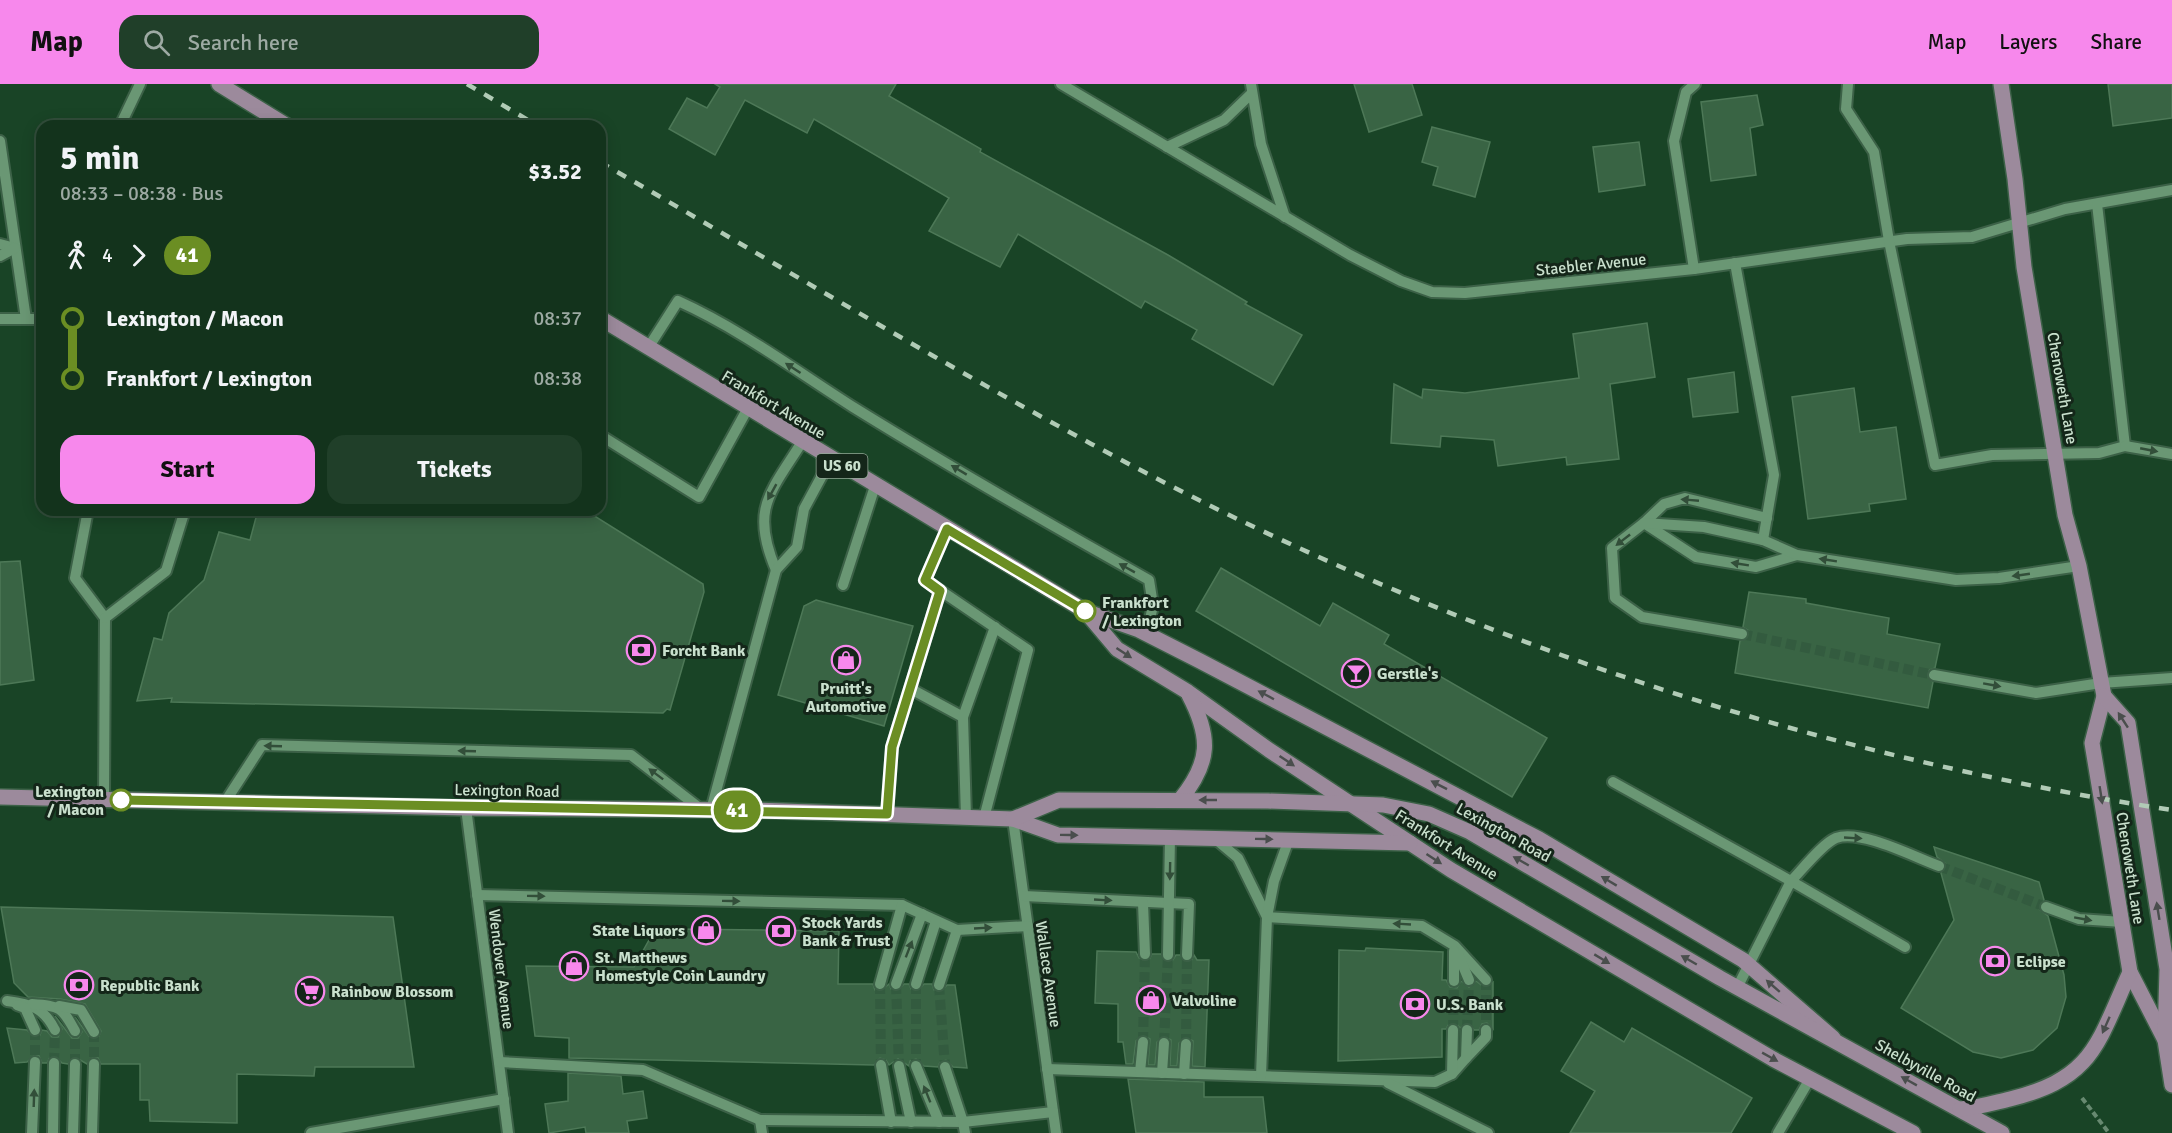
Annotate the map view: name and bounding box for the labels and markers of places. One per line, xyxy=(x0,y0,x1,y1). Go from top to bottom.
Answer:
place label: Frankfort / Lexington xyxy=(1102,593,1182,631)
marker: Frankfort / Lexington xyxy=(1074,600,1096,622)
bank icon: Forcht Bank xyxy=(625,634,657,666)
place label: Forcht Bank xyxy=(662,641,746,661)
shop icon: Pruitt's Automotive xyxy=(830,644,862,676)
bar icon: Gerstle's xyxy=(1340,657,1372,689)
place label: Gerstle's xyxy=(1377,664,1438,684)
place label: Pruitt's Automotive xyxy=(806,679,886,717)
place label: Lexington / Macon xyxy=(35,782,104,820)
marker: Lexington / Macon xyxy=(110,789,132,811)
place label: Stock Yards Bank & Trust xyxy=(802,913,890,951)
shop icon: State Liquors xyxy=(690,914,722,946)
bank icon: Stock Yards Bank & Trust xyxy=(765,915,797,947)
place label: State Liquors xyxy=(593,921,685,941)
bank icon: Eclipse xyxy=(1979,945,2011,977)
place label: St. Matthews Homestyle Coin Laundry xyxy=(595,948,765,986)
shop icon: St. Matthews Homestyle Coin Laundry xyxy=(558,950,590,982)
place label: Eclipse xyxy=(2016,952,2066,972)
bank icon: Republic Bank xyxy=(63,969,95,1001)
supermarket icon: Rainbow Blossom xyxy=(294,975,326,1007)
place label: Republic Bank xyxy=(100,976,200,996)
place label: Rainbow Blossom xyxy=(331,982,454,1002)
shop icon: Valvoline xyxy=(1135,984,1167,1016)
bank icon: U.S. Bank xyxy=(1399,988,1431,1020)
place label: Valvoline xyxy=(1172,991,1236,1011)
place label: U.S. Bank xyxy=(1436,995,1504,1015)

